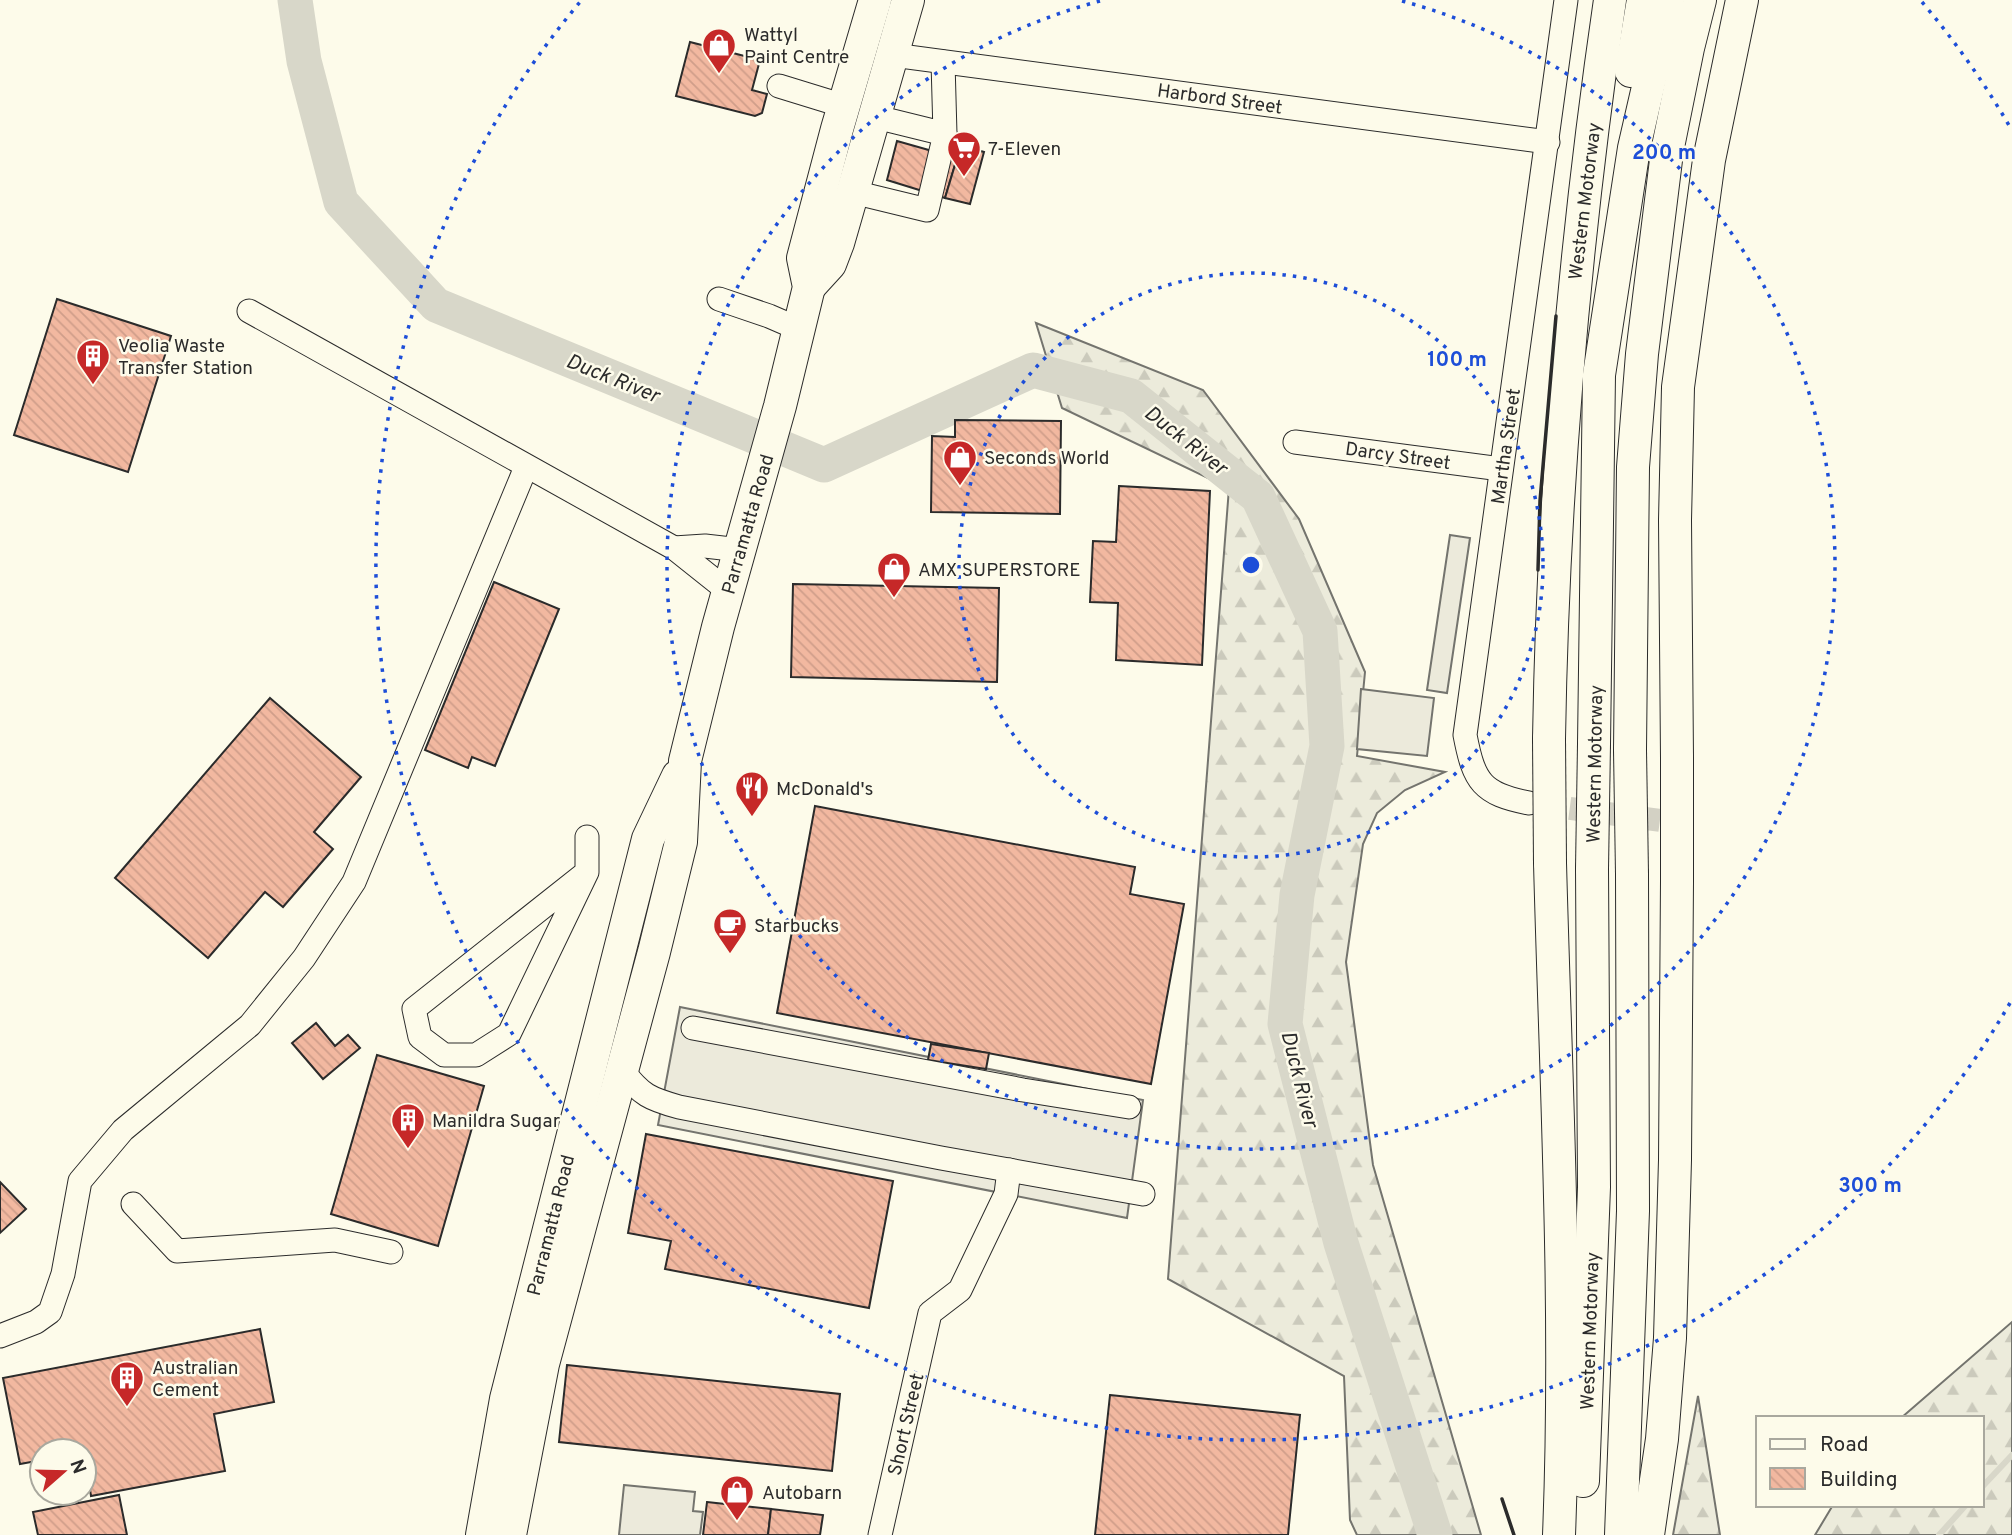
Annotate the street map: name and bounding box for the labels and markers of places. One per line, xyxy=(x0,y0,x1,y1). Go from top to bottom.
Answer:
place label: Wattyl Paint Centre xyxy=(744,24,849,70)
shop icon: Wattyl Paint Centre xyxy=(700,26,738,75)
supermarket icon: 7-Eleven xyxy=(945,129,983,178)
place label: 7-Eleven xyxy=(988,138,1061,162)
place label: Veolia Waste Transfer Station xyxy=(118,335,253,381)
building icon: Veolia Waste Transfer Station xyxy=(74,337,112,386)
shop icon: Seconds World xyxy=(941,438,979,487)
place label: Seconds World xyxy=(984,447,1109,471)
shop icon: AMX SUPERSTORE xyxy=(875,550,913,599)
centre of rings xyxy=(1239,553,1263,577)
place label: AMX SUPERSTORE xyxy=(918,559,1081,583)
restaurant icon: McDonald's xyxy=(733,769,771,818)
place label: McDonald's xyxy=(776,778,874,802)
cafe icon: Starbucks xyxy=(711,906,749,955)
place label: Starbucks xyxy=(754,915,839,939)
building icon: Manildra Sugar xyxy=(389,1101,427,1150)
place label: Manildra Sugar xyxy=(432,1110,561,1134)
place label: Australian Cement xyxy=(152,1357,238,1403)
building icon: Australian Cement xyxy=(108,1359,146,1408)
shop icon: Autobarn xyxy=(718,1473,756,1522)
place label: Autobarn xyxy=(762,1482,842,1506)

